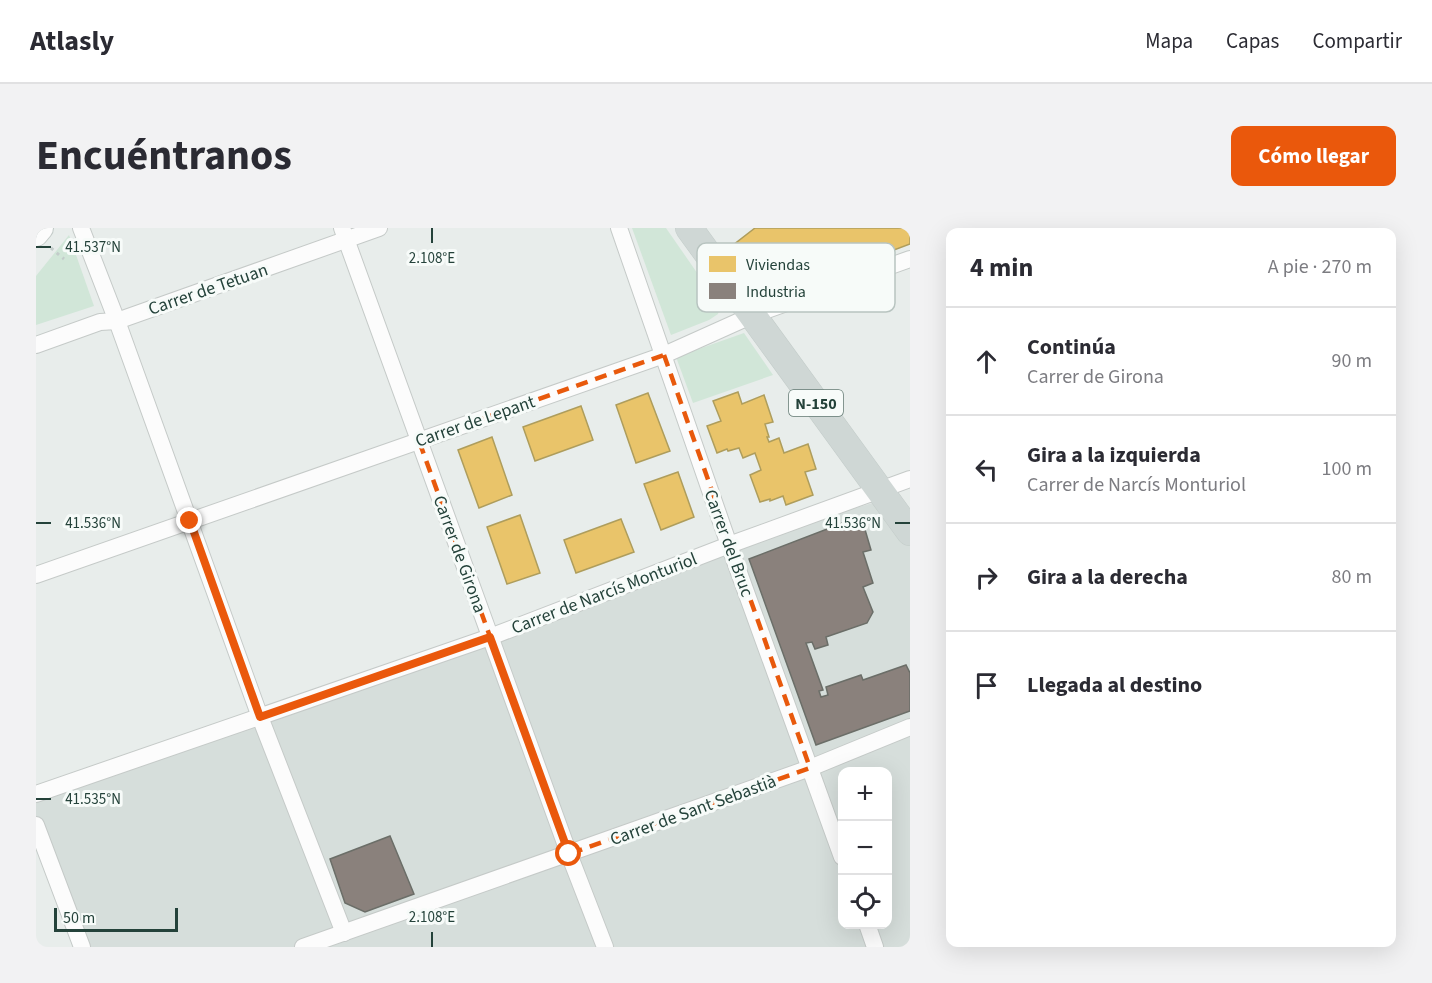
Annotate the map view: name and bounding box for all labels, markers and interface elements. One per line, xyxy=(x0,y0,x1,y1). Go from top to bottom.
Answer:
text: Atlasly xyxy=(30,21,114,61)
text: Mapa xyxy=(1145,26,1193,56)
text: Capas xyxy=(1226,26,1279,56)
text: Compartir xyxy=(1312,26,1402,56)
text: Encuéntranos xyxy=(36,126,292,186)
button: Cómo llegar xyxy=(1231,126,1396,186)
text: 41.537°N xyxy=(65,237,121,258)
legend xyxy=(697,243,895,312)
text: 2.108°E xyxy=(409,248,455,269)
text: 4 min xyxy=(970,249,1033,286)
text: A pie · 270 m xyxy=(1268,253,1372,281)
text: Viviendas xyxy=(746,254,810,276)
street label: Carrer de Tetuan xyxy=(145,257,271,322)
text: Industria xyxy=(746,281,806,303)
text: Continúa xyxy=(1027,331,1116,363)
icon: ahead xyxy=(970,345,1003,378)
text: 90 m xyxy=(1332,347,1372,375)
text: Carrer de Girona xyxy=(1027,363,1164,391)
street label: Carrer de Lepant xyxy=(412,389,538,454)
road number: N-150 xyxy=(789,390,843,416)
text: Gira a la izquierda xyxy=(1027,439,1201,471)
icon: left xyxy=(970,453,1003,486)
text: 100 m xyxy=(1322,455,1372,483)
text: Carrer de Narcís Monturiol xyxy=(1027,471,1246,499)
street label: Carrer del Bruc xyxy=(698,486,759,600)
street label: Carrer de Girona xyxy=(427,492,492,616)
route end xyxy=(176,507,202,533)
text: 41.536°N xyxy=(65,513,121,534)
text: 41.536°N xyxy=(825,513,881,534)
street label: Carrer de Narcís Monturiol xyxy=(508,546,701,640)
icon: right xyxy=(970,561,1003,594)
text: Gira a la derecha xyxy=(1027,561,1188,593)
text: 80 m xyxy=(1332,563,1372,591)
icon: arrive xyxy=(970,669,1003,702)
text: Llegada al destino xyxy=(1027,669,1202,701)
map controls xyxy=(838,767,892,929)
button: + xyxy=(838,767,892,821)
street label: Carrer de Sant Sebastià xyxy=(607,769,780,852)
text: 41.535°N xyxy=(65,789,121,810)
button: − xyxy=(838,821,892,875)
route start xyxy=(555,840,581,866)
button: locate xyxy=(838,875,892,929)
scale bar xyxy=(54,905,178,932)
text: 50 m xyxy=(63,907,95,929)
text: 2.108°E xyxy=(409,907,455,928)

